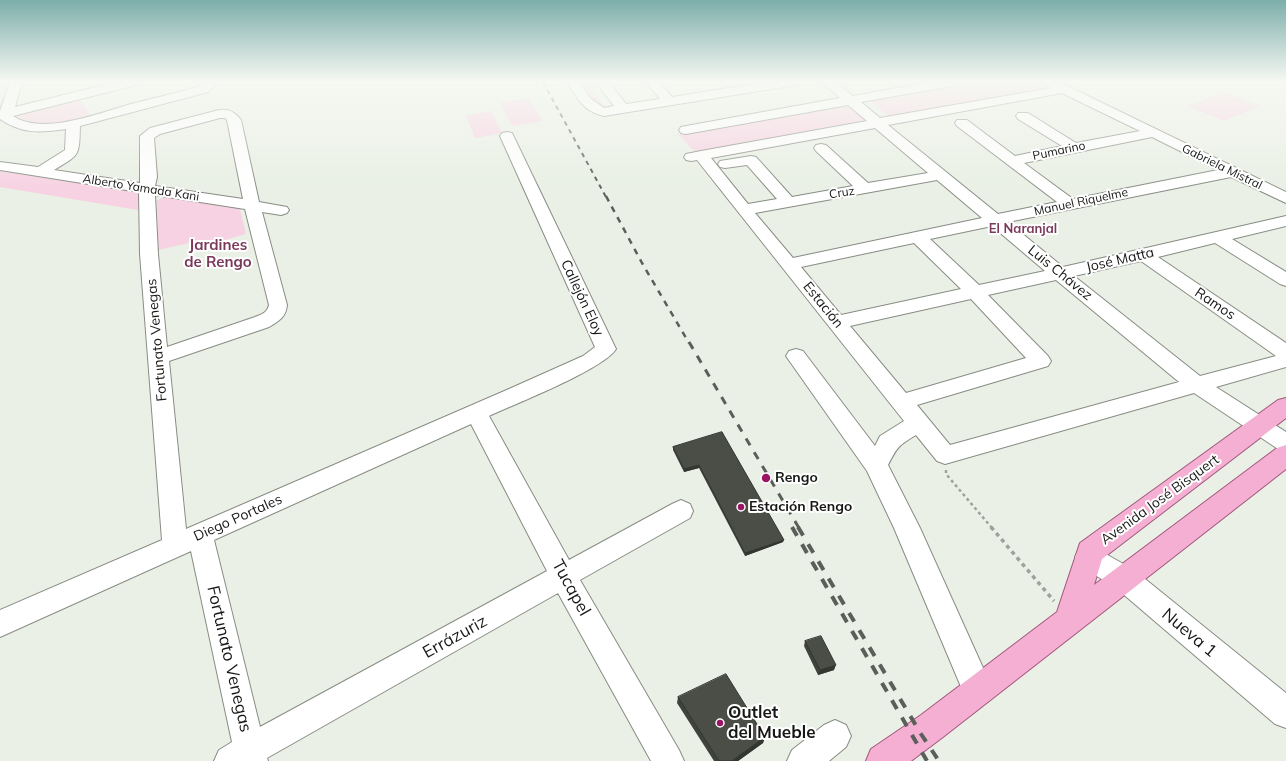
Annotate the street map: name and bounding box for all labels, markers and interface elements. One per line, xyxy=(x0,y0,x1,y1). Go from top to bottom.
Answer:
street label: Pumarino xyxy=(1031,138,1087,164)
street label: Gabriela Mistral xyxy=(1179,141,1265,193)
street label: Alberto Yamada Kani xyxy=(82,172,200,204)
street label: Cruz xyxy=(828,184,856,202)
street label: Manuel Riquelme xyxy=(1033,185,1129,219)
district label: El Naranjal xyxy=(989,221,1057,237)
district label: Jardines de Rengo xyxy=(184,236,252,271)
street label: Luis Chávez xyxy=(1024,242,1096,304)
street label: José Matta xyxy=(1084,244,1156,276)
street label: Callejón Eloy xyxy=(557,257,607,339)
street label: Fortunato Venegas xyxy=(143,278,171,402)
street label: Estación xyxy=(799,278,847,332)
street label: Ramos xyxy=(1192,284,1238,324)
street label: Avenida José Bisquert xyxy=(1098,451,1222,549)
place label: Rengo xyxy=(775,470,818,486)
marker: Rengo xyxy=(760,472,772,484)
street label: Diego Portales xyxy=(191,491,285,545)
place label: Estación Rengo xyxy=(749,499,852,515)
marker: Estación Rengo xyxy=(736,502,746,512)
street label: Tucapel xyxy=(547,556,595,620)
street label: Fortunato Venegas xyxy=(202,584,256,734)
street label: Nueva 1 xyxy=(1157,604,1221,662)
street label: Errázuriz xyxy=(419,611,491,663)
place label: Outlet del Mueble xyxy=(728,703,815,743)
marker: Outlet del Mueble xyxy=(715,718,725,728)

